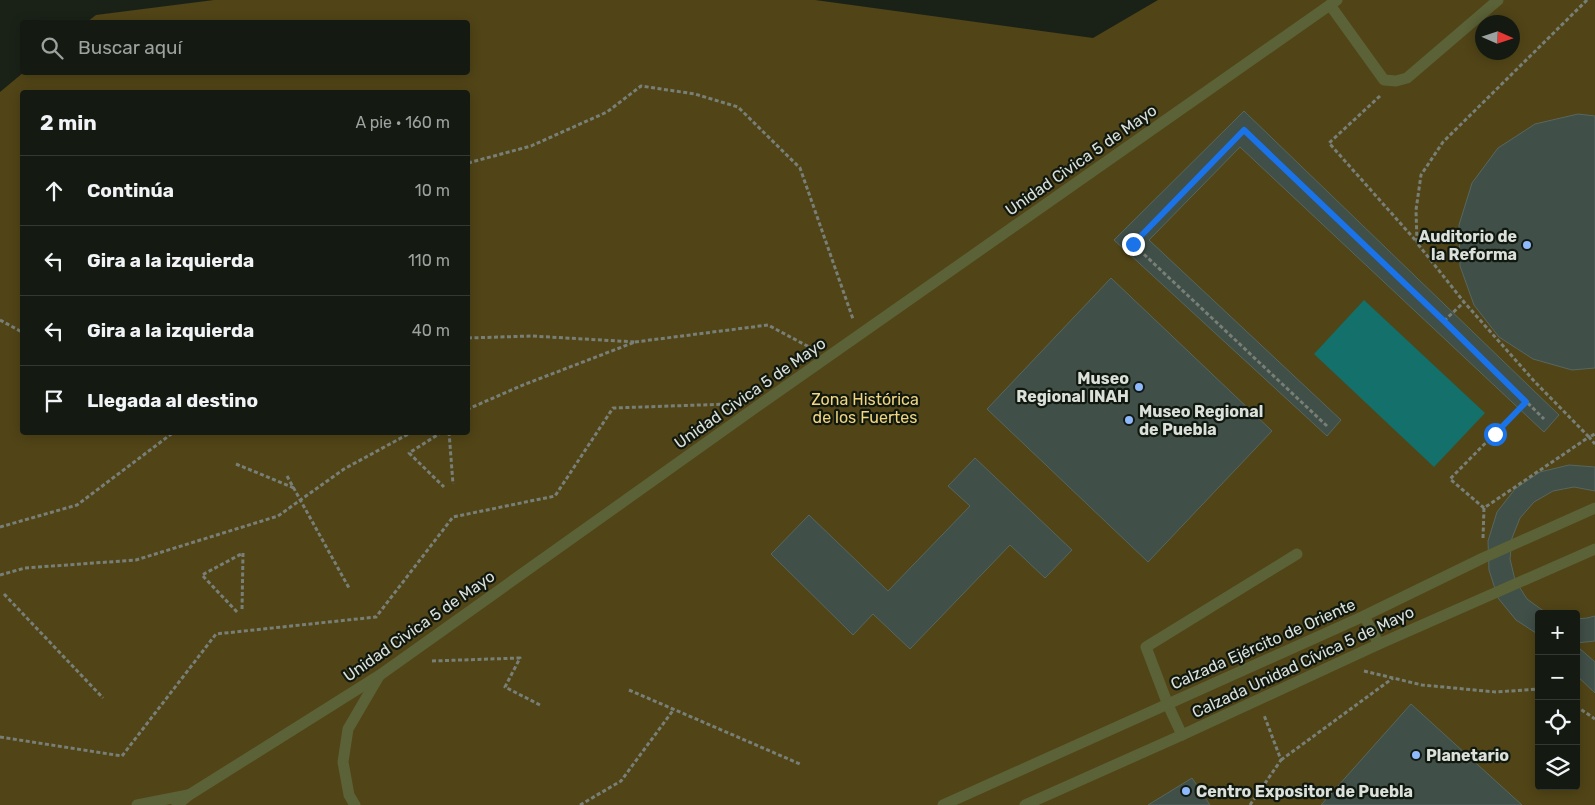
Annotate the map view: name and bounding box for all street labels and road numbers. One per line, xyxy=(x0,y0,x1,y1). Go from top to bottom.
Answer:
street label: Unidad Civica 5 de Mayo xyxy=(1002,100,1160,220)
street label: Unidad Civica 5 de Mayo xyxy=(671,333,829,453)
street label: Unidad Civica 5 de Mayo xyxy=(340,566,498,686)
street label: Calzada Ejército de Oriente xyxy=(1168,595,1358,693)
street label: Calzada Unidad Cívica 5 de Mayo xyxy=(1189,602,1417,722)

